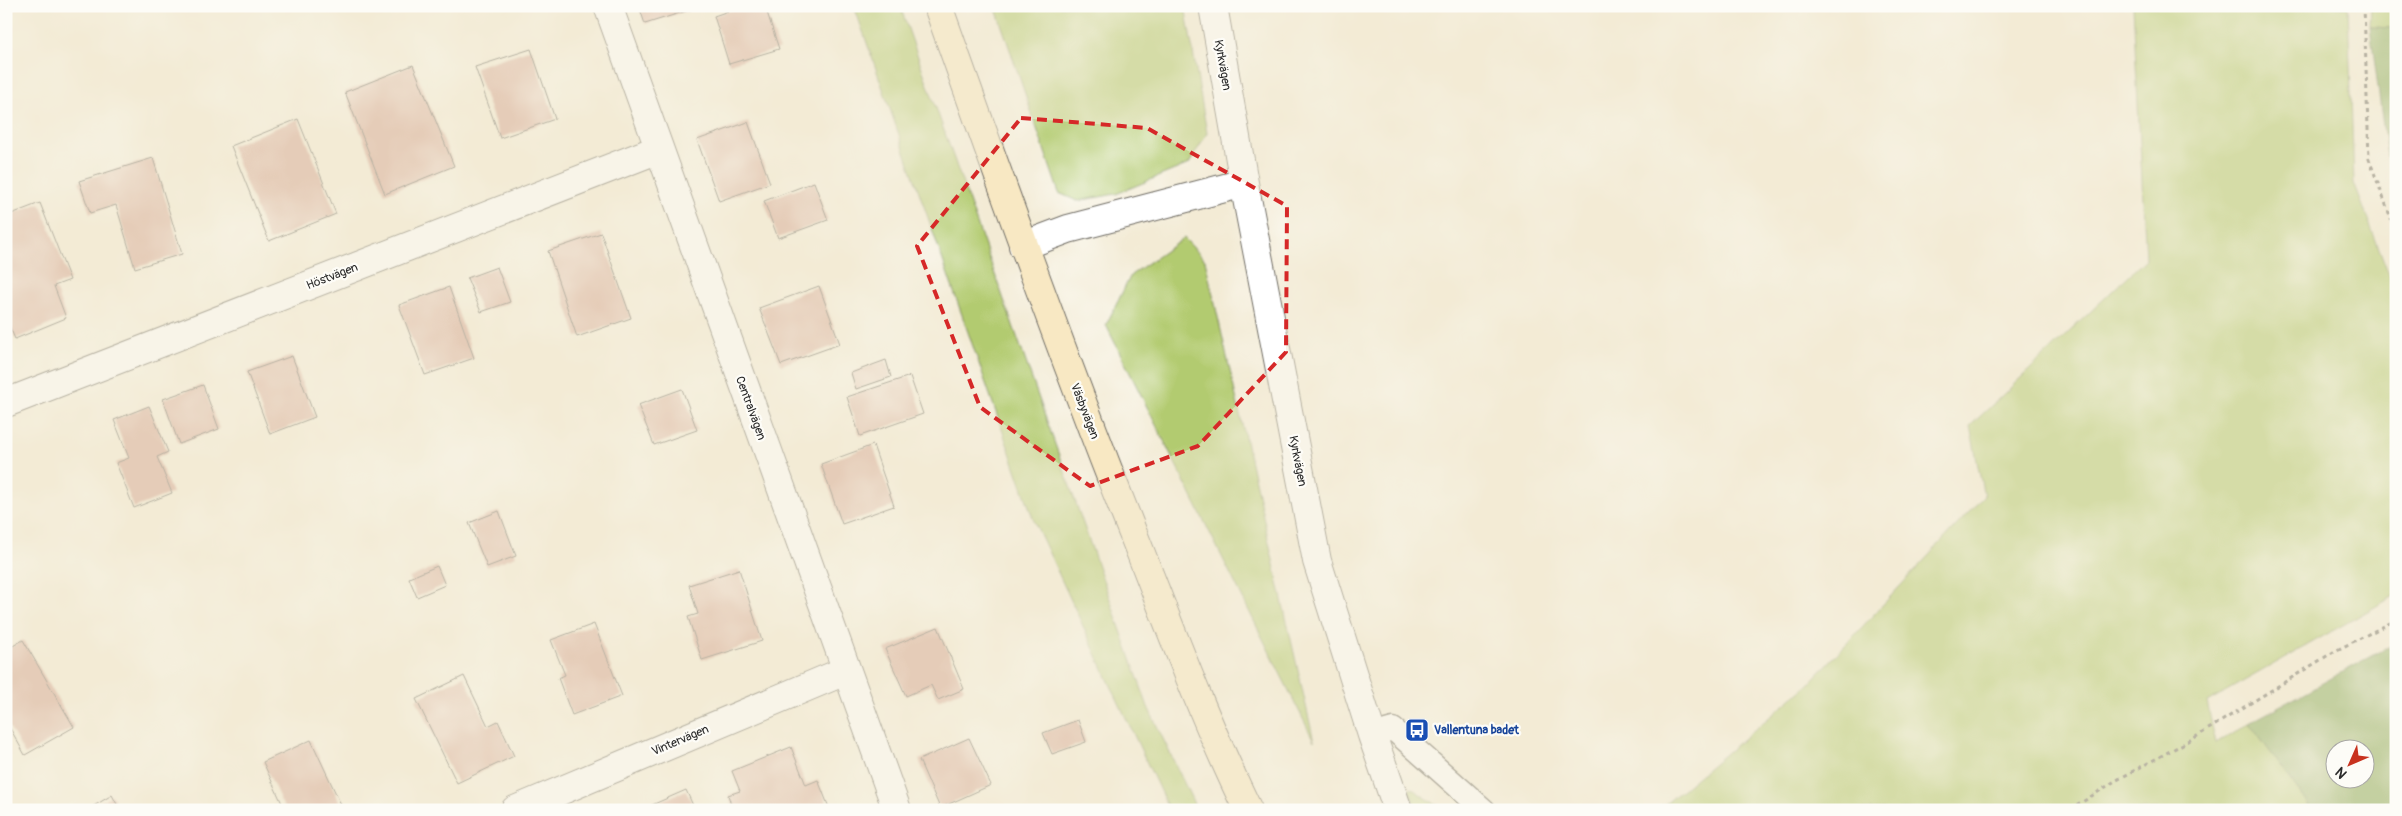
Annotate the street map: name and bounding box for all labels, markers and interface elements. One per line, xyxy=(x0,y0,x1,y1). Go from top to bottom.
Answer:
street label: Kyrkvägen xyxy=(1211,39,1234,92)
street label: Höstvägen xyxy=(304,260,360,293)
street label: Centralvägen xyxy=(732,374,769,442)
street label: Väsbyvägen xyxy=(1067,381,1102,442)
street label: Kyrkvägen xyxy=(1285,435,1310,488)
bus stop icon: Vallentuna badet xyxy=(1404,717,1430,743)
street label: Vintervägen xyxy=(649,722,711,759)
place label: Vallentuna badet xyxy=(1434,723,1520,738)
north arrow xyxy=(2324,738,2374,788)
text: N xyxy=(2332,763,2351,782)

